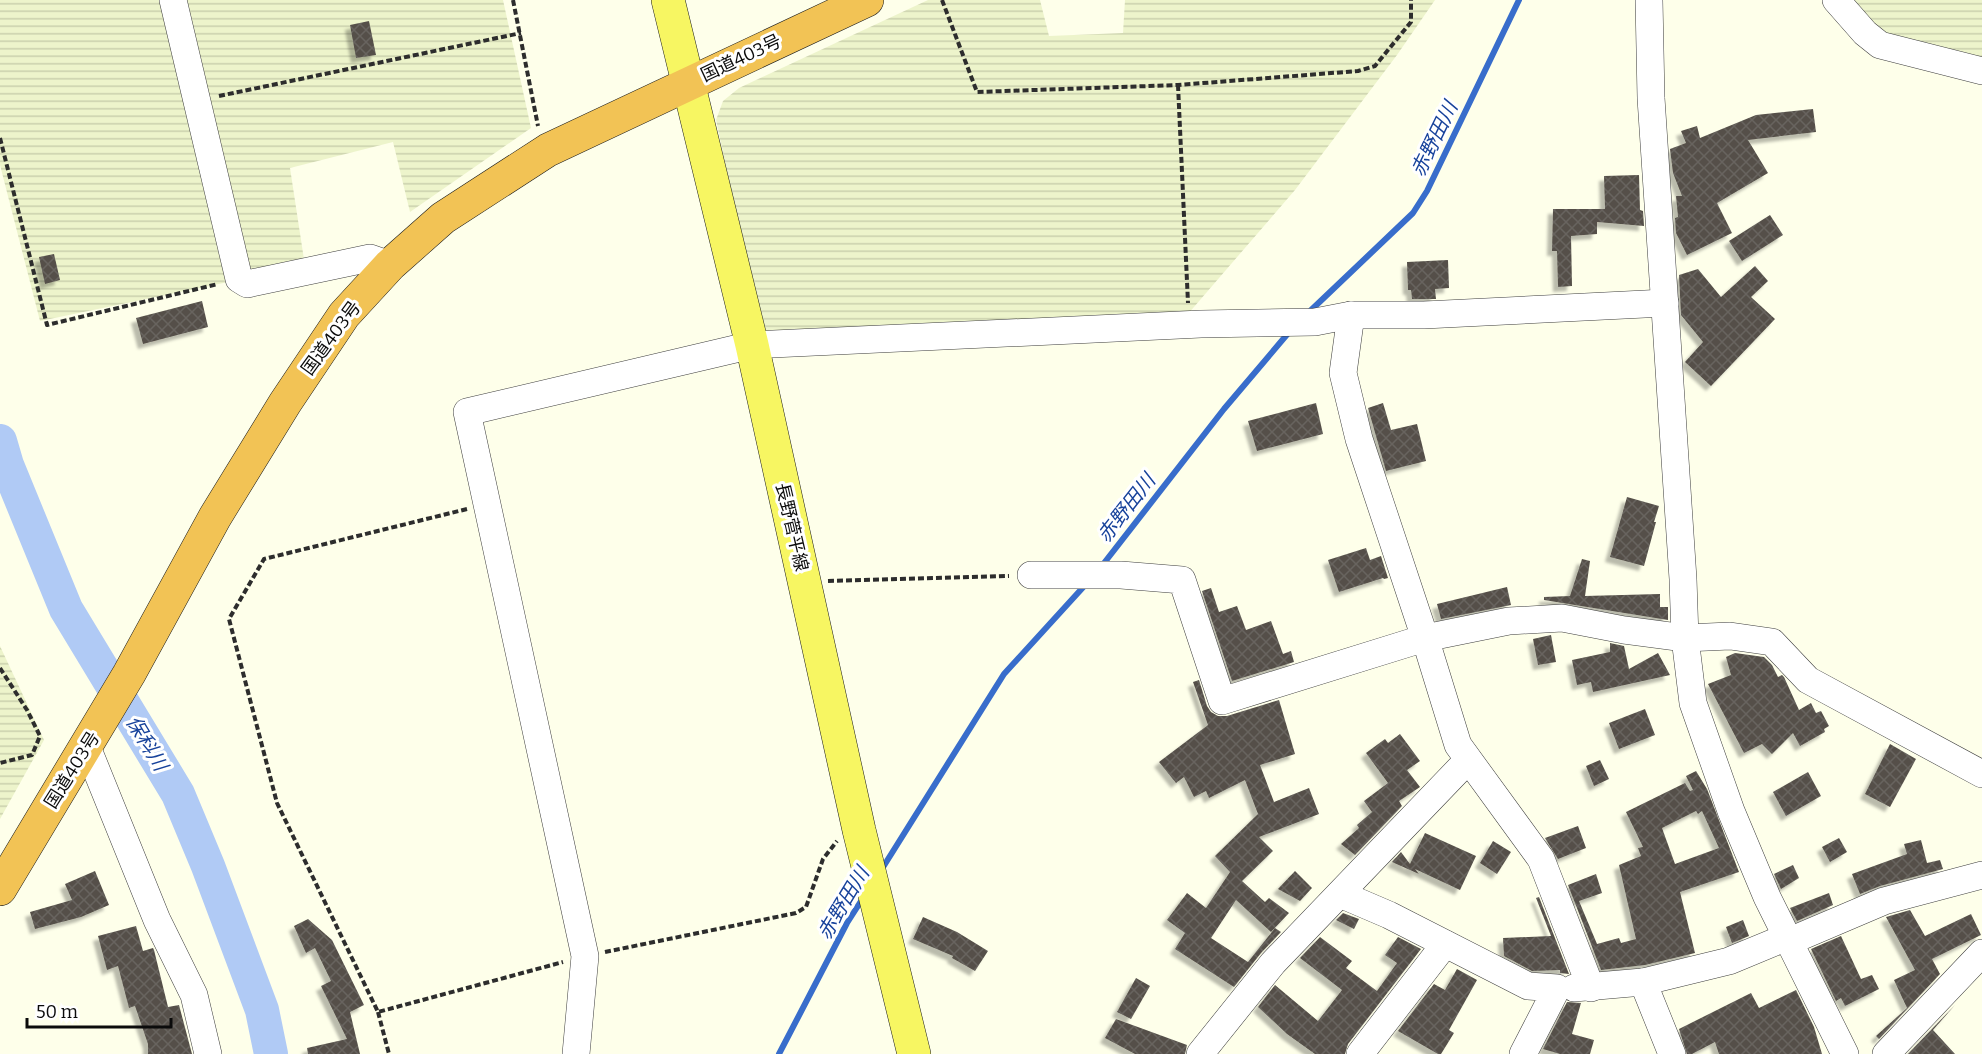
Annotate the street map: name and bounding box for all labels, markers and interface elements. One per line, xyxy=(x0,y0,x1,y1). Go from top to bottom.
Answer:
street label: 国道403号 xyxy=(697,30,785,86)
water label: 赤野田川 xyxy=(1406,96,1463,180)
street label: 国道403号 xyxy=(297,297,365,379)
water label: 赤野田川 xyxy=(1092,468,1161,547)
street label: 長野菅平線 xyxy=(771,481,813,573)
water label: 保科川 xyxy=(121,711,174,777)
street label: 国道403号 xyxy=(40,728,104,812)
water label: 赤野田川 xyxy=(812,861,875,943)
scale bar xyxy=(27,991,171,1029)
text: 50 m xyxy=(36,1001,78,1023)

